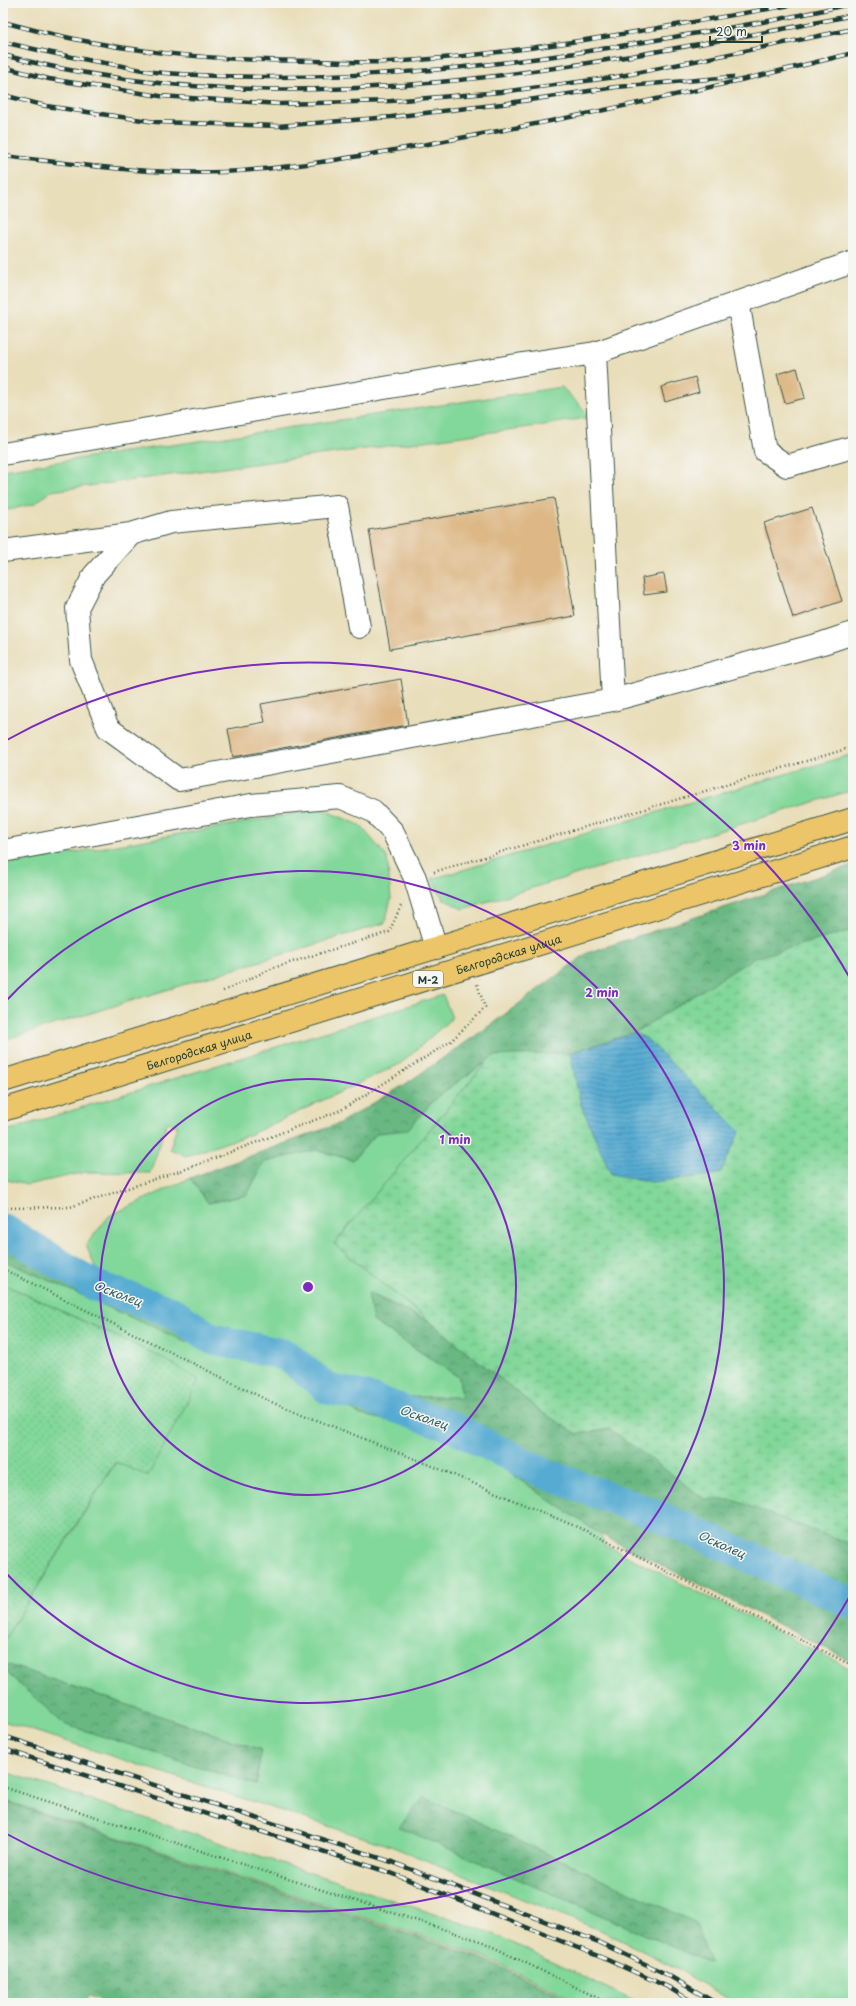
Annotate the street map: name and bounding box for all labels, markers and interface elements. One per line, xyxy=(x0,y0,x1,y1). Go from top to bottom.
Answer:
scale bar xyxy=(710,18,762,44)
text: 20 m xyxy=(716,22,747,40)
text: 3 min xyxy=(732,836,766,854)
street label: Белгородская улица xyxy=(454,929,563,978)
road number: М-2 xyxy=(413,971,443,987)
text: 2 min xyxy=(585,983,619,1001)
street label: Белгородская улица xyxy=(144,1025,254,1074)
text: 1 min xyxy=(439,1130,471,1148)
water label: Осколец xyxy=(91,1276,145,1310)
centre of rings xyxy=(301,1280,315,1294)
water label: Осколец xyxy=(397,1400,451,1434)
water label: Осколец xyxy=(695,1526,749,1563)

